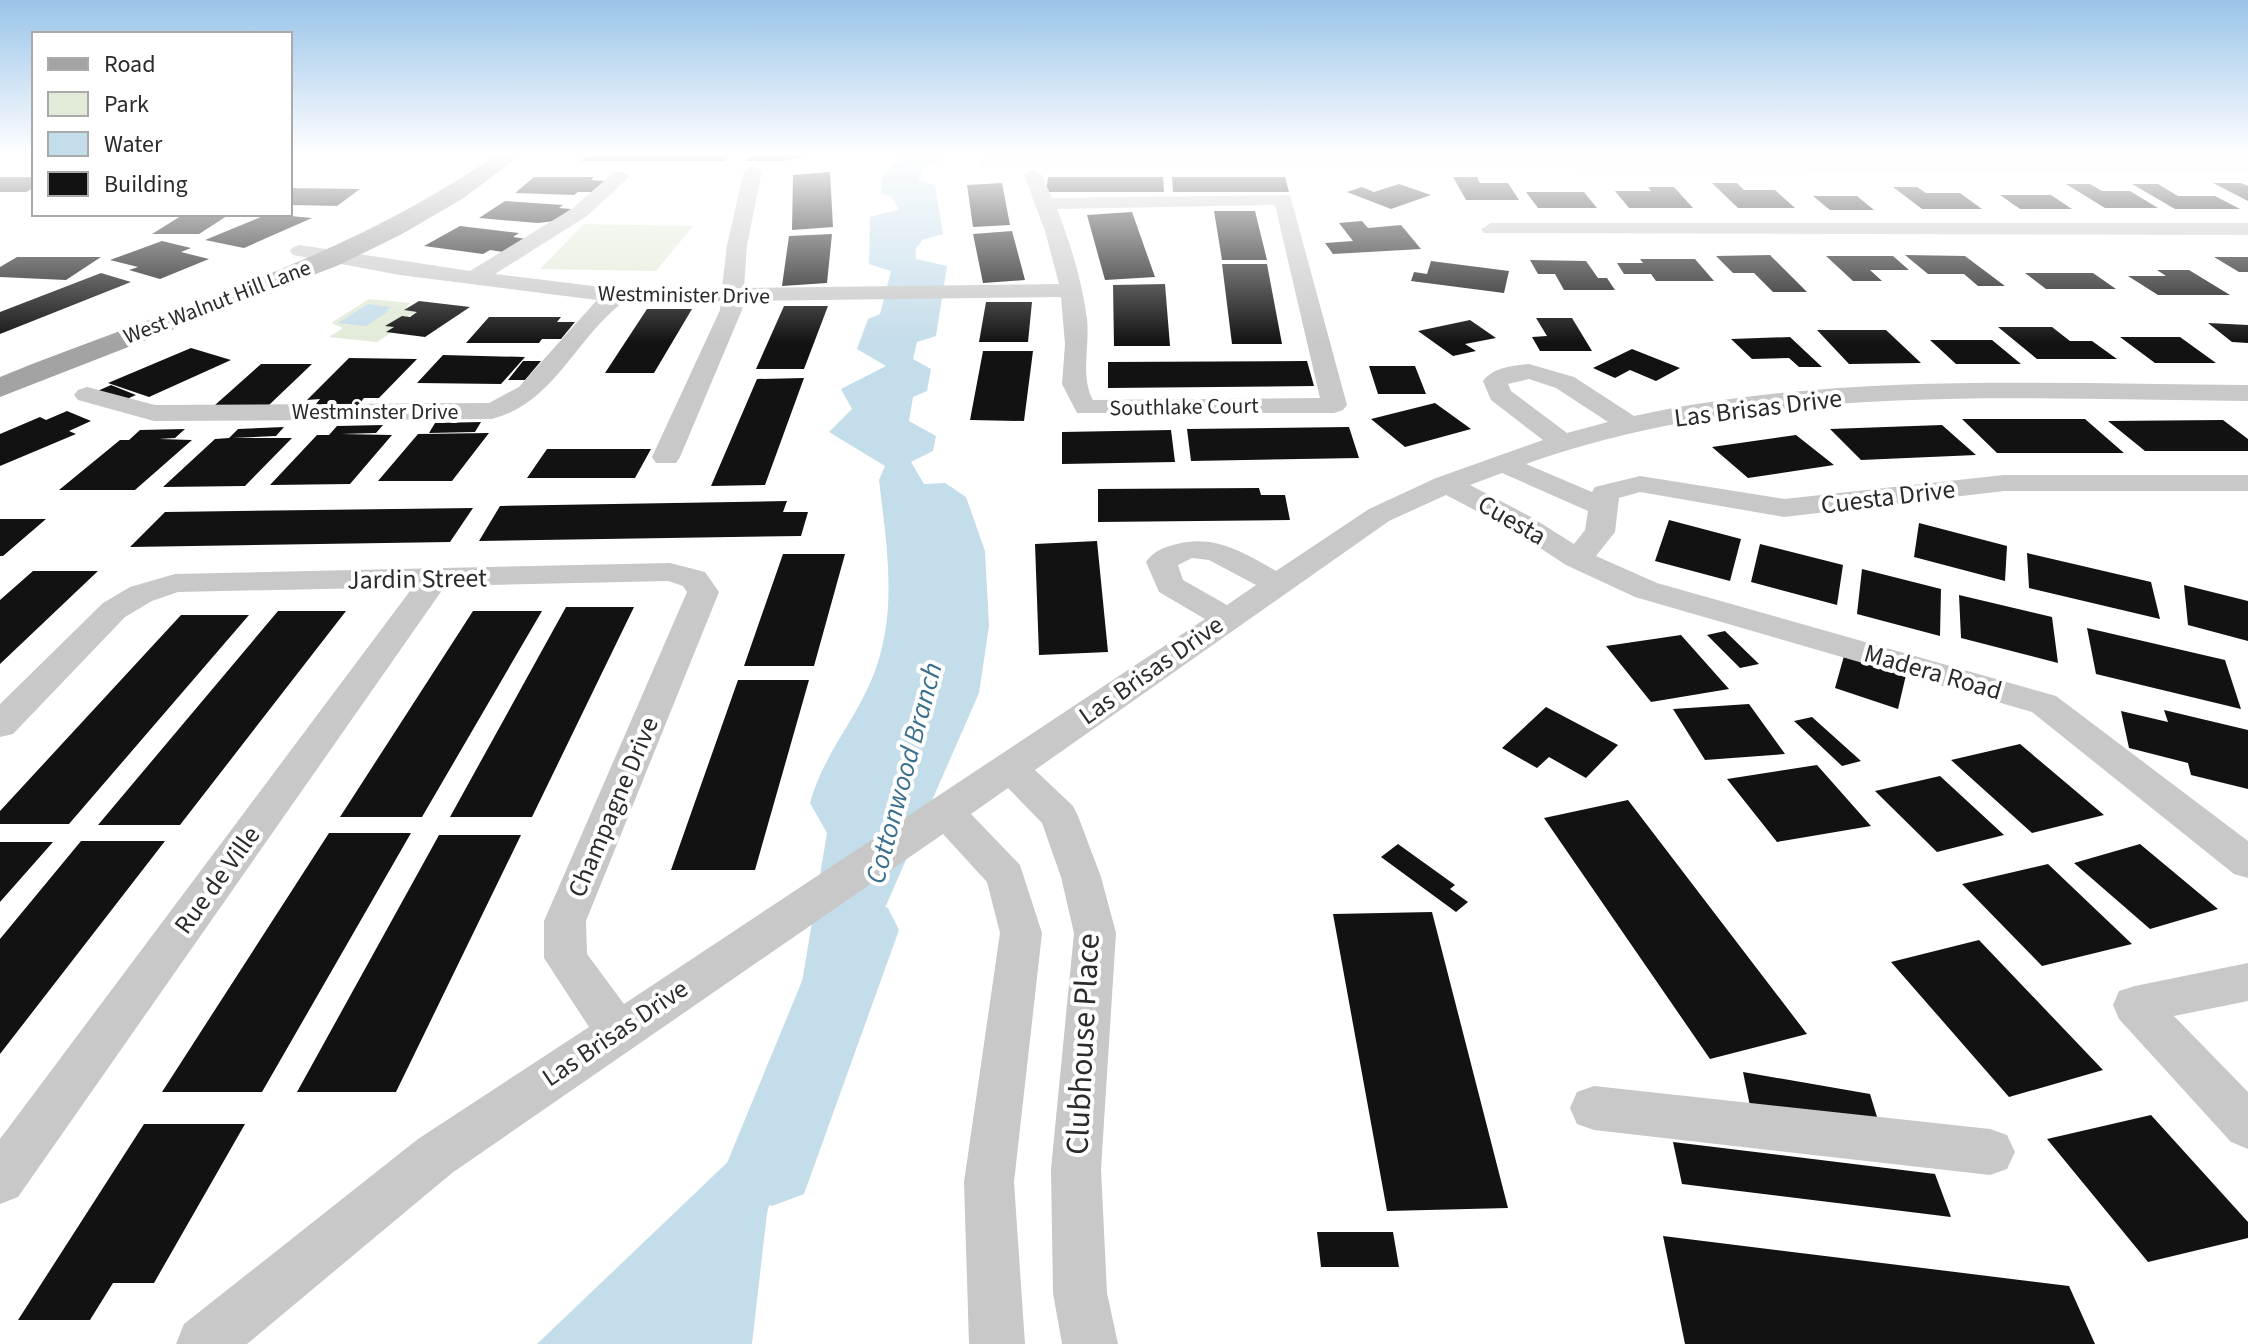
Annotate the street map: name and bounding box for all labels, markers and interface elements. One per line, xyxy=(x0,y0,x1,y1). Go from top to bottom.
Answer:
legend xyxy=(32,32,292,216)
text: Road xyxy=(104,47,156,82)
text: Park xyxy=(104,87,149,122)
text: Water xyxy=(104,127,163,162)
text: Building xyxy=(104,167,188,202)
street label: West Walnut Hill Lane xyxy=(119,251,315,352)
street label: Westminister Drive xyxy=(598,278,770,313)
street label: Las Brisas Drive xyxy=(1672,379,1844,437)
street label: Southlake Court xyxy=(1109,390,1259,424)
street label: Westminster Drive xyxy=(292,396,458,428)
street label: Cuesta Drive xyxy=(1819,470,1957,524)
street label: Cuesta xyxy=(1471,486,1553,554)
street label: Jardin Street xyxy=(347,559,487,599)
street label: Las Brisas Drive xyxy=(1071,606,1231,734)
street label: Madera Road xyxy=(1860,635,2006,709)
water label: Cottonwood Branch xyxy=(855,658,953,888)
street label: Champagne Drive xyxy=(558,711,668,903)
street label: Rue de Ville xyxy=(165,818,269,942)
street label: Clubhouse Place xyxy=(1054,932,1112,1156)
street label: Las Brisas Drive xyxy=(535,970,695,1096)

